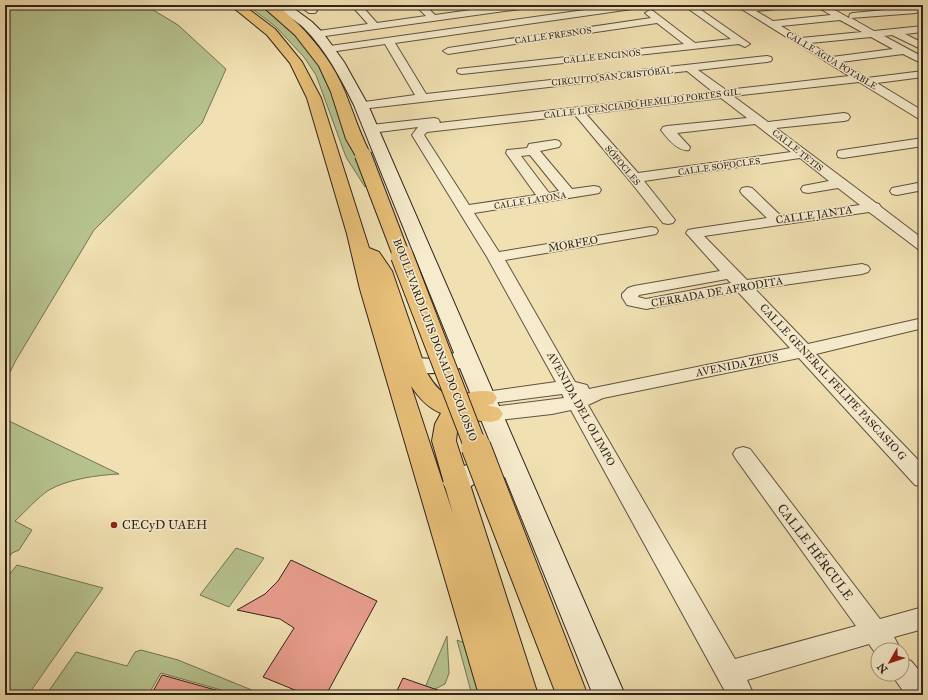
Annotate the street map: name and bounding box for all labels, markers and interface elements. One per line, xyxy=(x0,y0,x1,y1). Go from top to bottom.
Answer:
street label: CALLE FRESNOS xyxy=(514,24,592,46)
street label: CALLE AGUA POTABLE xyxy=(785,28,880,92)
street label: CALLE ENCINOS xyxy=(563,46,641,66)
street label: CIRCUITO SAN CRISTÓBAL xyxy=(551,64,674,88)
street label: CALLE LICENCIADO HEMILIO PORTES GIL xyxy=(543,85,741,121)
street label: CALLE TETIS xyxy=(770,127,826,173)
street label: SÓFOCLES xyxy=(603,143,643,187)
street label: CALLE SÓFOCLES xyxy=(677,155,761,177)
street label: CALLE LATONA xyxy=(493,189,567,211)
street label: CALLE JANTA xyxy=(775,203,854,228)
street label: MORFEO xyxy=(547,233,599,255)
street label: BOULEVARD LUIS DONALDO COLOSIO xyxy=(390,237,480,443)
street label: CERRADA DE AFRODITA xyxy=(650,274,785,310)
street label: CALLE GENERAL FELIPE PASCASIO G xyxy=(757,301,909,463)
street label: AVENIDA DEL OLIMPO xyxy=(544,349,618,468)
street label: AVENIDA ZEUS xyxy=(694,351,779,380)
street label: CALLE HÉRCULE xyxy=(774,500,857,603)
place label: CECyD UAEH xyxy=(122,517,207,533)
marker: CECyD UAEH xyxy=(109,520,119,530)
north arrow xyxy=(870,642,910,682)
text: N xyxy=(874,660,891,676)

